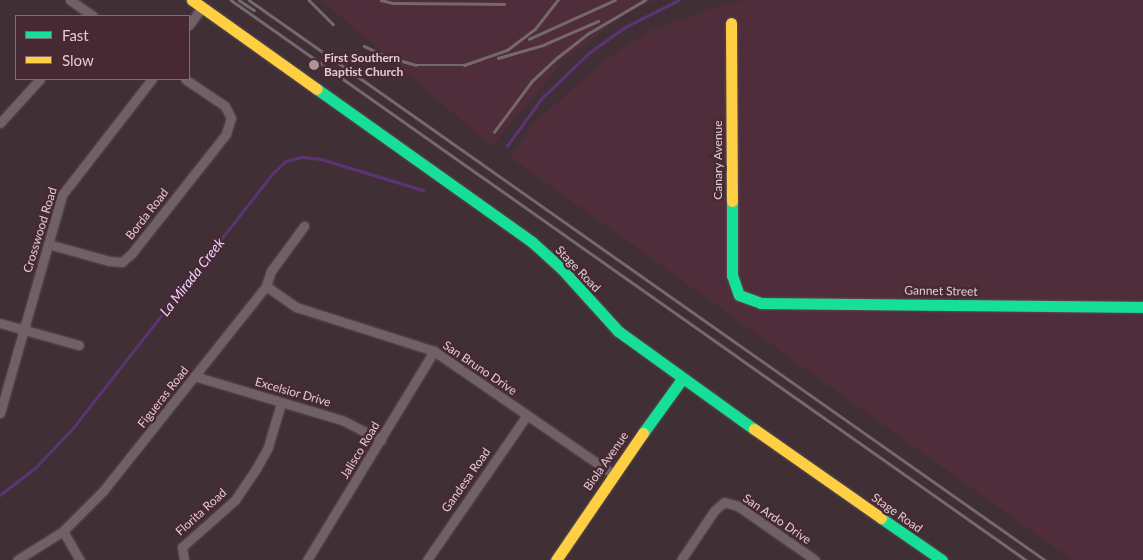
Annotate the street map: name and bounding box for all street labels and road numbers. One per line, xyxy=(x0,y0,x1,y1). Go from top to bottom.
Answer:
street label: Canary Avenue xyxy=(711,120,725,200)
street label: Crosswood Road xyxy=(20,186,60,274)
street label: Borda Road xyxy=(123,186,171,242)
street label: Stage Road xyxy=(552,243,604,295)
street label: Gannet Street xyxy=(904,283,978,299)
street label: San Bruno Drive xyxy=(440,338,520,398)
street label: Figueras Road xyxy=(135,363,191,431)
street label: Excelsior Drive xyxy=(253,374,333,410)
street label: Jalisco Road xyxy=(337,419,383,481)
street label: Biola Avenue xyxy=(580,429,632,493)
street label: Gandesa Road xyxy=(439,445,493,515)
street label: Florita Road xyxy=(173,485,229,539)
street label: Stage Road xyxy=(869,490,925,536)
street label: San Ardo Drive xyxy=(740,491,814,547)

